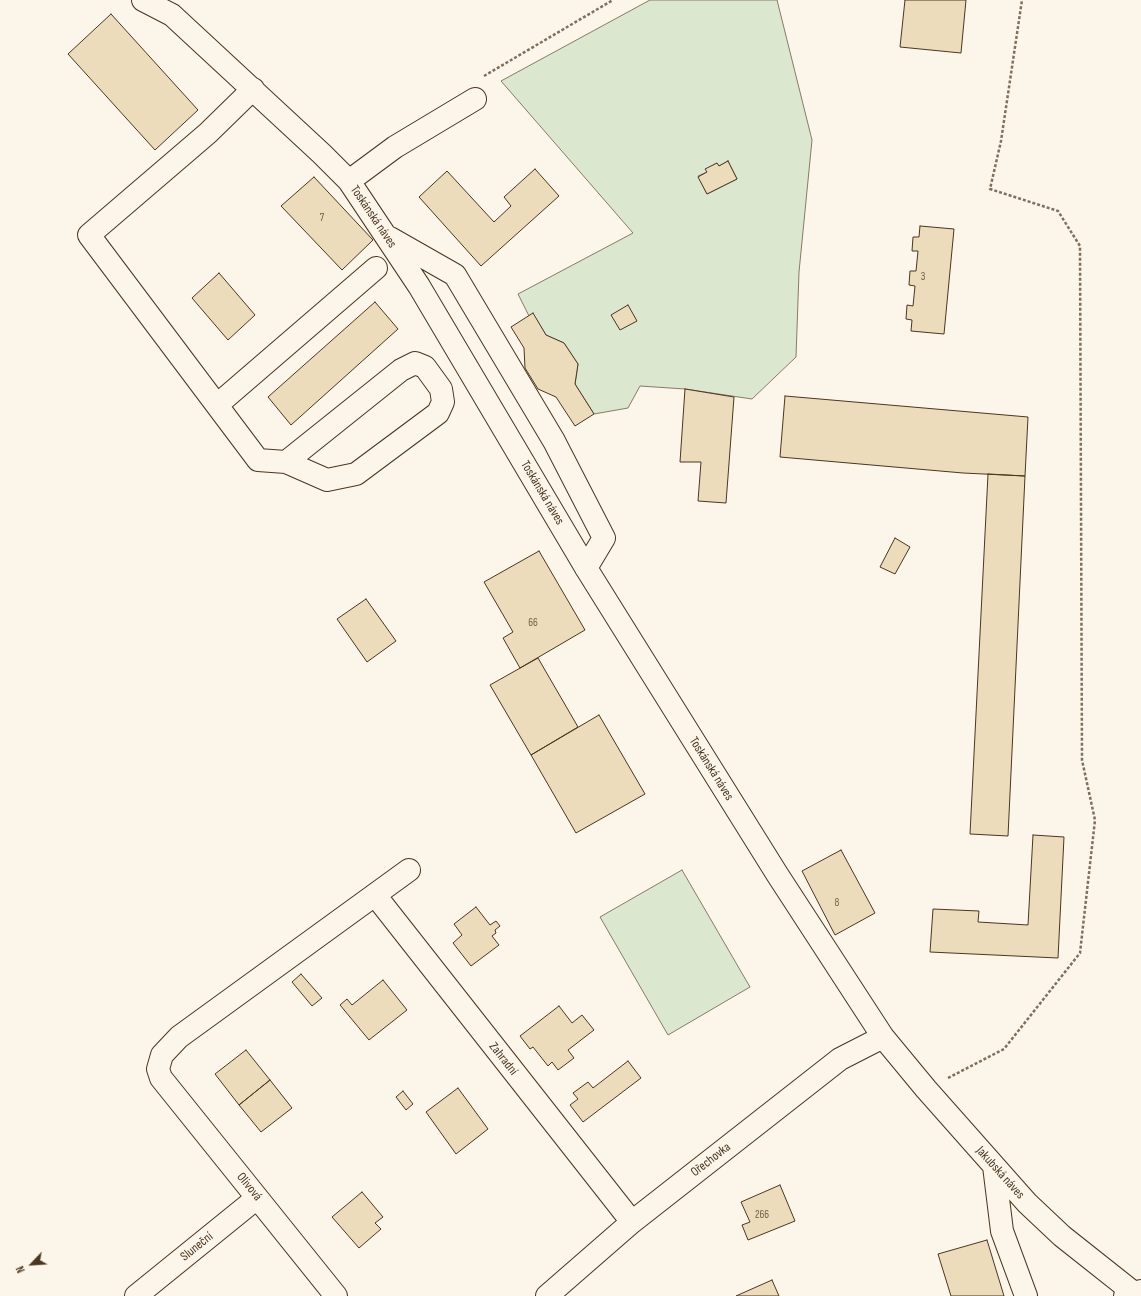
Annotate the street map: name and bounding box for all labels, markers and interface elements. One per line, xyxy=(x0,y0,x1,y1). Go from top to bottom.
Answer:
street label: Toskánská náves xyxy=(346,183,400,251)
house number: 7 xyxy=(320,211,324,225)
house number: 3 xyxy=(921,270,925,284)
street label: Toskánská náves xyxy=(517,458,567,528)
house number: 66 xyxy=(528,616,538,630)
street label: Toskánská náves xyxy=(685,734,737,804)
house number: 8 xyxy=(835,896,839,910)
street label: Zahradní xyxy=(485,1039,521,1079)
street label: Ořechovka xyxy=(688,1140,734,1180)
street label: Jakubská náves xyxy=(972,1143,1028,1203)
street label: Olivová xyxy=(233,1170,265,1204)
house number: 266 xyxy=(755,1208,769,1222)
street label: Sluneční xyxy=(178,1229,216,1265)
north arrow xyxy=(12,1244,52,1284)
text: N xyxy=(14,1264,28,1275)

